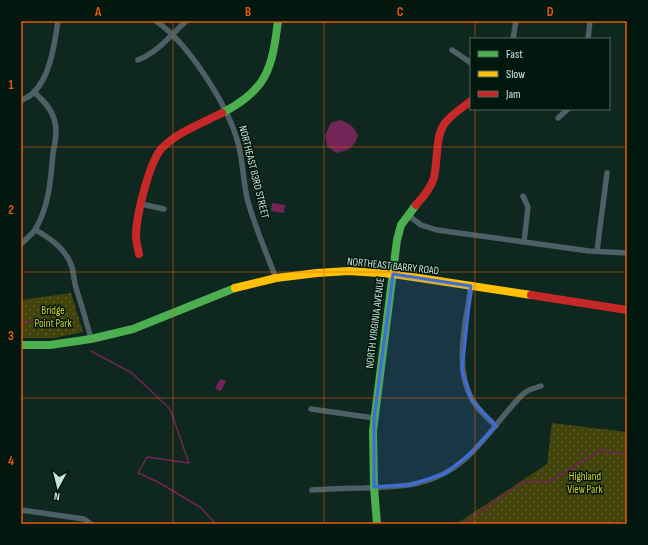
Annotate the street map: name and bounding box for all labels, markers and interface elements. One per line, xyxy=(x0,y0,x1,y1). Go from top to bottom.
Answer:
text: A xyxy=(94,4,102,20)
text: B xyxy=(245,4,251,20)
text: C xyxy=(397,4,404,20)
text: D xyxy=(547,4,554,20)
legend xyxy=(470,38,610,110)
text: Fast xyxy=(506,47,523,62)
text: Slow xyxy=(506,67,525,82)
text: 1 xyxy=(8,77,14,93)
text: Jam xyxy=(505,87,521,102)
street label: NORTHEAST 83RD STREET xyxy=(236,124,272,220)
text: 2 xyxy=(8,202,14,218)
street label: NORTHEAST BARRY ROAD xyxy=(346,255,440,277)
street label: NORTH VIRGINIA AVENUE xyxy=(363,277,387,369)
park label: Bridge Point Park xyxy=(34,304,72,330)
text: 3 xyxy=(8,328,14,344)
text: 4 xyxy=(8,453,14,469)
north arrow xyxy=(38,467,78,507)
park label: Highland View Park xyxy=(567,470,603,496)
text: N xyxy=(53,490,61,503)

